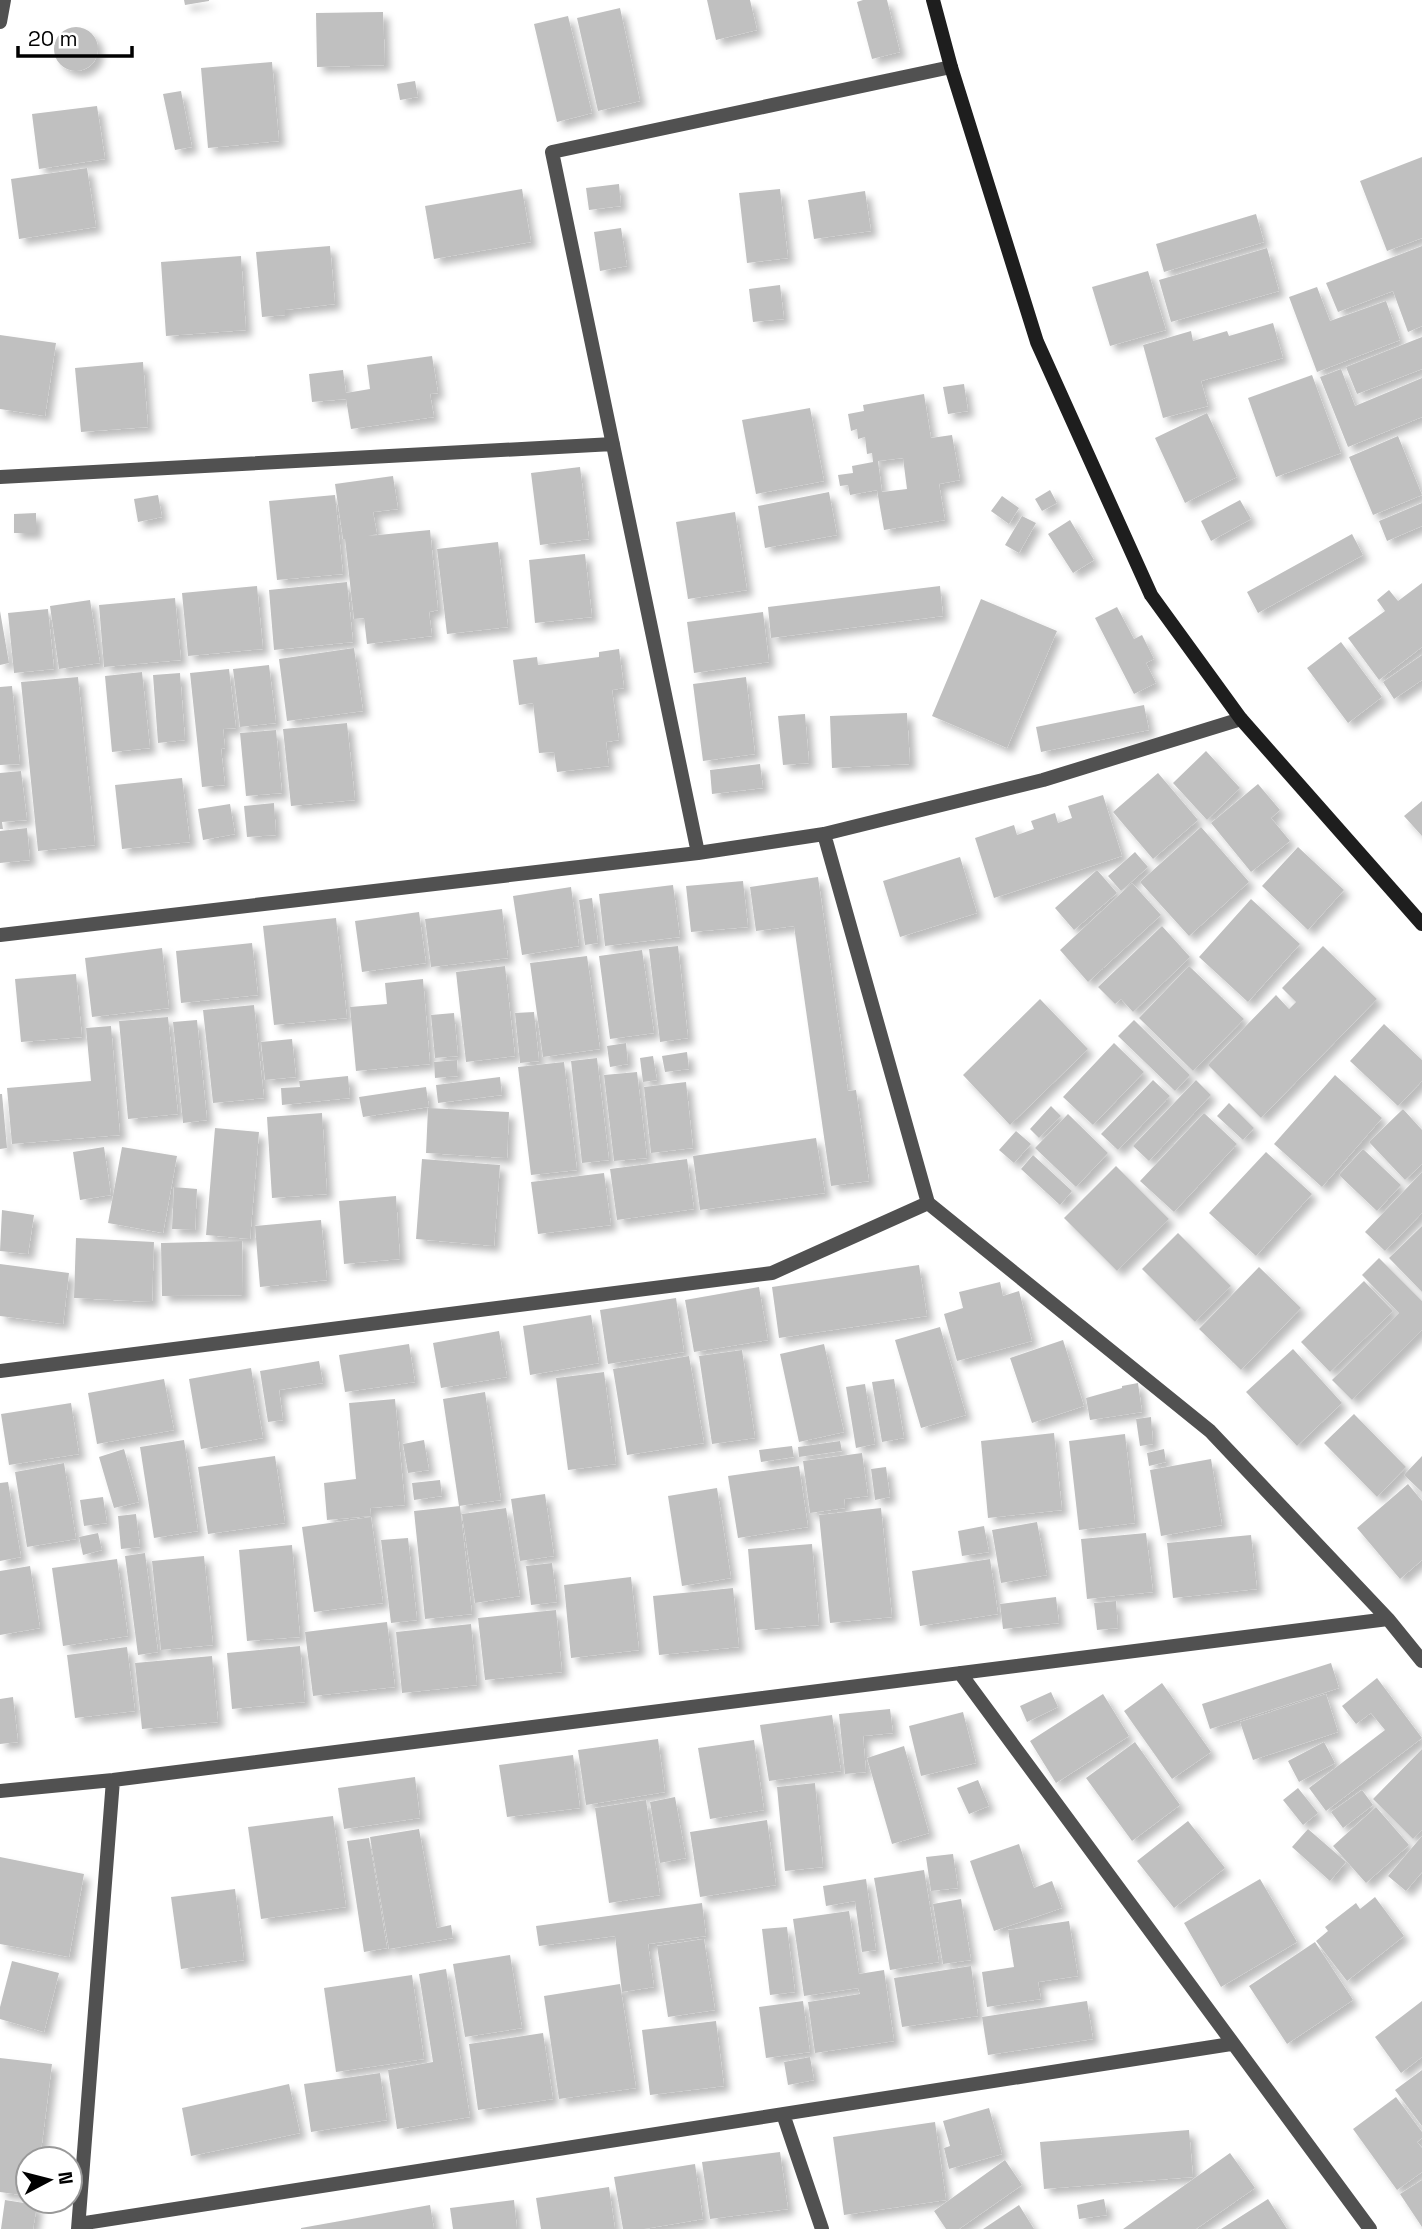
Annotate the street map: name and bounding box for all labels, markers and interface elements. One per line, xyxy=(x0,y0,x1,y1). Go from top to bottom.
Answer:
scale bar xyxy=(18,14,131,58)
text: 20 m xyxy=(28,25,78,52)
north arrow xyxy=(14,2145,84,2215)
text: N xyxy=(52,2170,79,2186)

